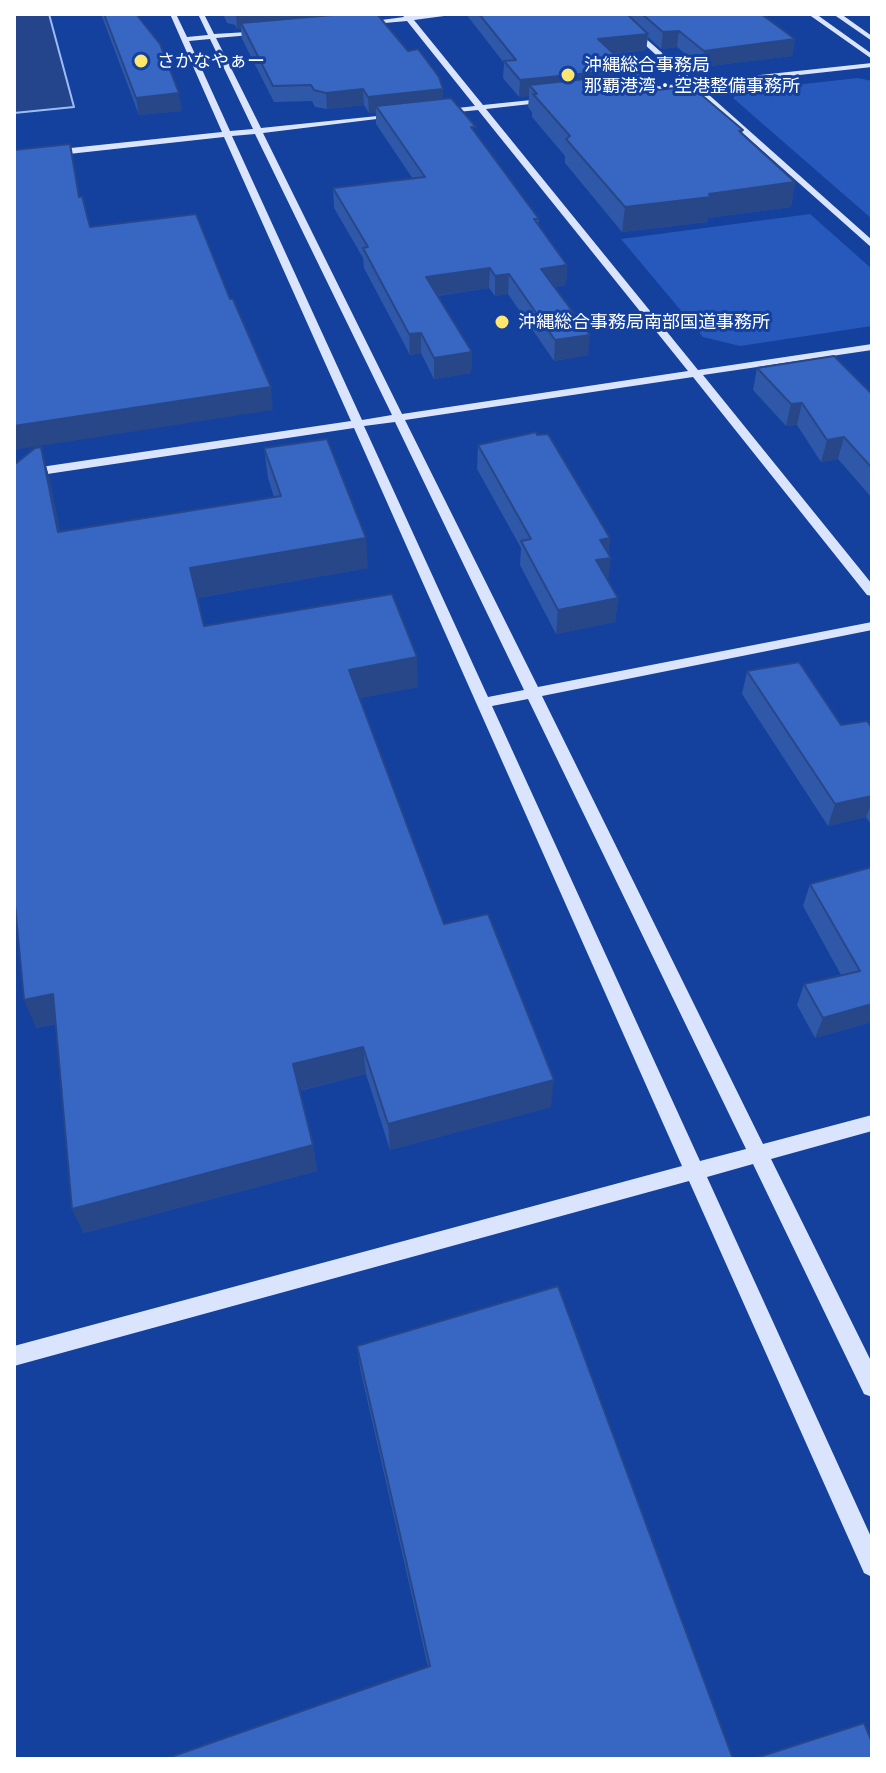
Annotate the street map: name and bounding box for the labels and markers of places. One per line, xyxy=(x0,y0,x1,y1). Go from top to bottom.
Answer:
place label: さかなやぁー xyxy=(157,50,265,72)
marker: さかなやぁー xyxy=(132,52,150,70)
place label: 沖縄総合事務局 那覇港湾・空港整備事務所 xyxy=(584,54,800,96)
marker: 沖縄総合事務局 那覇港湾・空港整備事務所 xyxy=(559,66,577,84)
place label: 沖縄総合事務局南部国道事務所 xyxy=(518,311,770,333)
marker: 沖縄総合事務局南部国道事務所 xyxy=(493,313,511,331)

